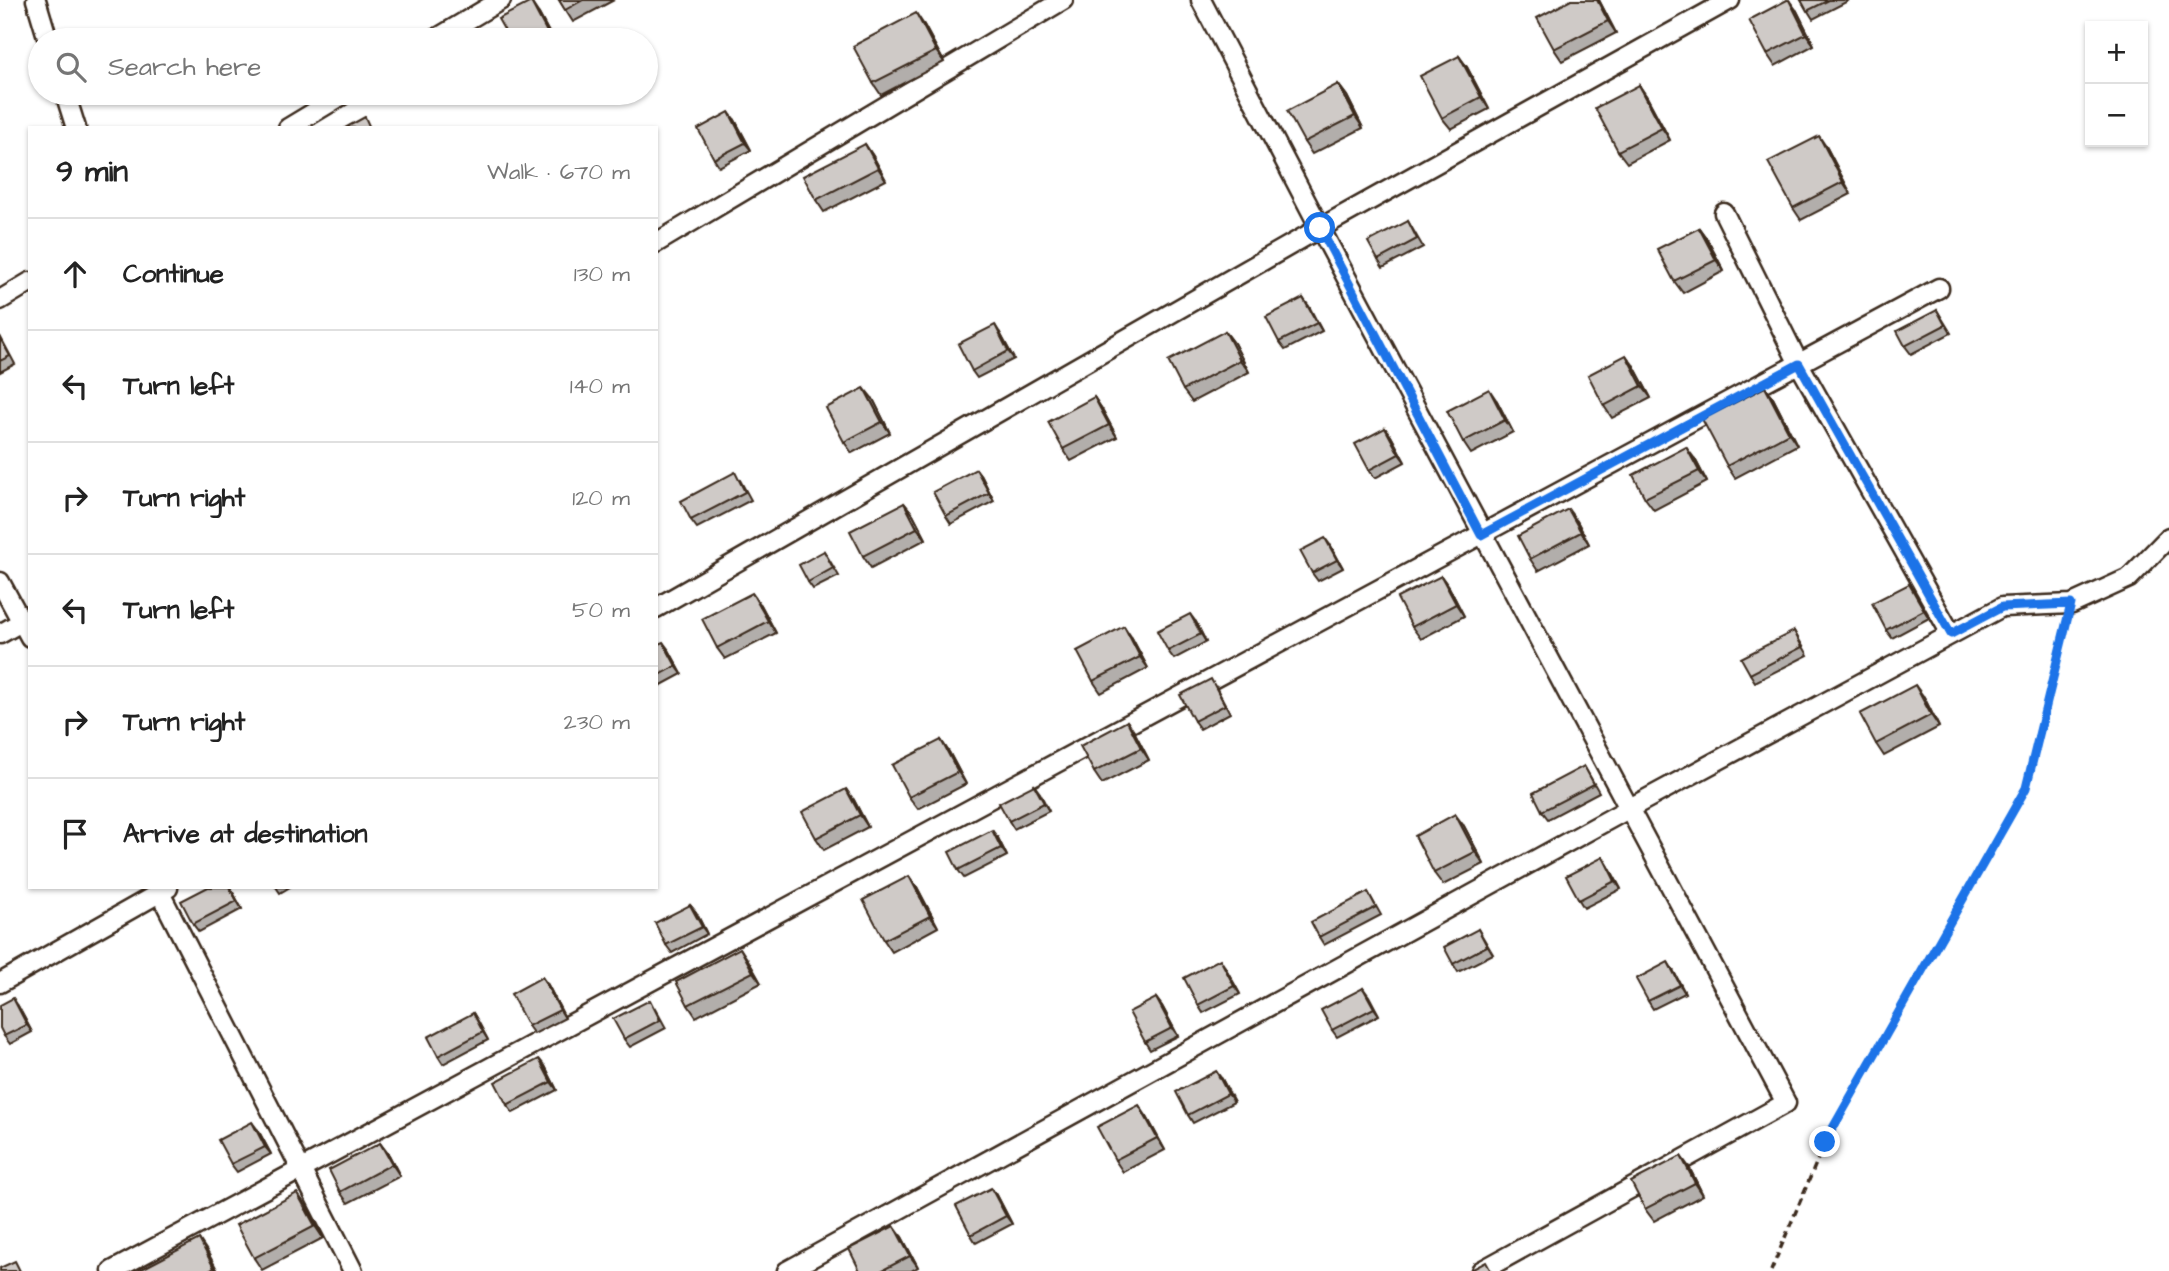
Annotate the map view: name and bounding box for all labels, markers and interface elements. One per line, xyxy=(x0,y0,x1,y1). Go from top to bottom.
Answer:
map controls xyxy=(2085,21,2148,147)
button: + xyxy=(2085,21,2148,84)
search box xyxy=(28,28,658,105)
icon: search xyxy=(52,48,90,86)
text: Search here xyxy=(108,49,261,85)
button: − xyxy=(2085,84,2148,147)
text: 9 min xyxy=(56,151,128,193)
text: Walk · 670 m xyxy=(487,156,630,188)
route start xyxy=(1304,212,1335,243)
icon: ahead xyxy=(56,255,94,293)
text: Continue xyxy=(123,256,224,292)
text: 130 m xyxy=(574,258,630,290)
icon: left xyxy=(56,367,94,405)
text: Turn left xyxy=(123,368,234,404)
text: 140 m xyxy=(570,370,630,402)
icon: right xyxy=(56,479,94,517)
text: Turn right xyxy=(123,480,245,516)
text: 120 m xyxy=(572,482,630,514)
icon: left xyxy=(56,591,94,629)
text: Turn left xyxy=(123,592,234,628)
text: 50 m xyxy=(572,594,630,626)
icon: right xyxy=(56,703,94,741)
text: Turn right xyxy=(123,704,245,740)
text: 230 m xyxy=(564,706,630,738)
icon: arrive xyxy=(56,815,94,853)
text: Arrive at destination xyxy=(123,816,368,852)
route end xyxy=(1809,1126,1840,1157)

